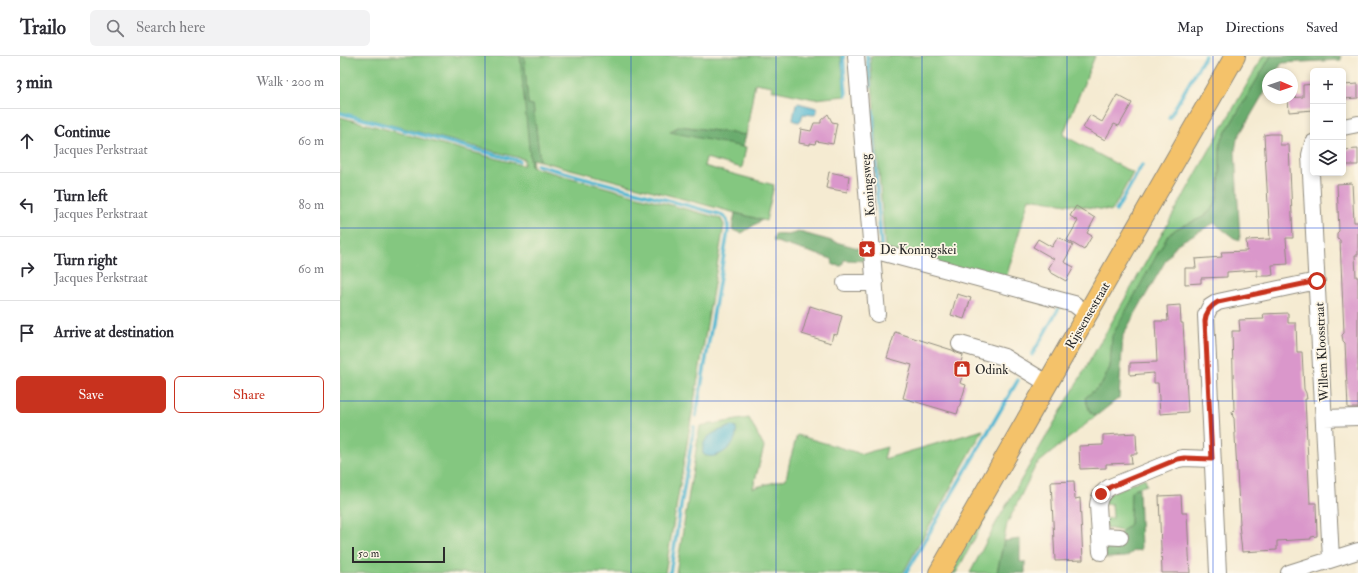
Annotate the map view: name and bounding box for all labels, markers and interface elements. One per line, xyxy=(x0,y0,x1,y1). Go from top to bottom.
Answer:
search box xyxy=(90,10,370,46)
text: Trailo xyxy=(20,16,66,40)
icon: search xyxy=(104,17,126,39)
text: Search here xyxy=(136,18,205,37)
text: Map xyxy=(1177,19,1203,36)
text: Directions xyxy=(1225,19,1284,36)
text: Saved xyxy=(1306,19,1338,36)
north arrow xyxy=(1262,68,1298,104)
map controls xyxy=(1310,68,1346,176)
button: + xyxy=(1310,68,1346,104)
text: 3 min xyxy=(16,72,53,93)
text: Walk · 200 m xyxy=(256,74,324,90)
button: − xyxy=(1310,104,1346,140)
text: Continue xyxy=(54,123,110,142)
icon: ahead xyxy=(16,130,38,152)
text: 60 m xyxy=(298,133,324,149)
button: layers xyxy=(1310,140,1346,176)
text: Jacques Perkstraat xyxy=(54,142,148,158)
street label: Koningsweg xyxy=(857,152,879,217)
text: Turn left xyxy=(54,187,108,206)
icon: left xyxy=(16,194,38,216)
text: 80 m xyxy=(298,197,324,213)
text: Jacques Perkstraat xyxy=(54,206,148,222)
place icon: De Koningskei xyxy=(857,239,877,259)
place label: De Koningskei xyxy=(880,242,957,258)
text: Turn right xyxy=(54,251,117,270)
icon: right xyxy=(16,258,38,280)
text: 60 m xyxy=(298,261,324,277)
text: Jacques Perkstraat xyxy=(54,270,148,286)
route start xyxy=(1308,272,1326,290)
street label: Rijssensestraat xyxy=(1062,279,1114,352)
street label: Willem Kloosstraat xyxy=(1311,302,1333,403)
icon: arrive xyxy=(16,322,38,344)
text: Arrive at destination xyxy=(54,323,174,342)
shop icon: Odink xyxy=(952,359,972,379)
place label: Odink xyxy=(975,362,1009,378)
button: Save xyxy=(16,376,166,413)
button: Share xyxy=(174,376,324,413)
route end xyxy=(1092,485,1110,503)
scale bar xyxy=(352,545,445,564)
text: 50 m xyxy=(358,547,379,560)

